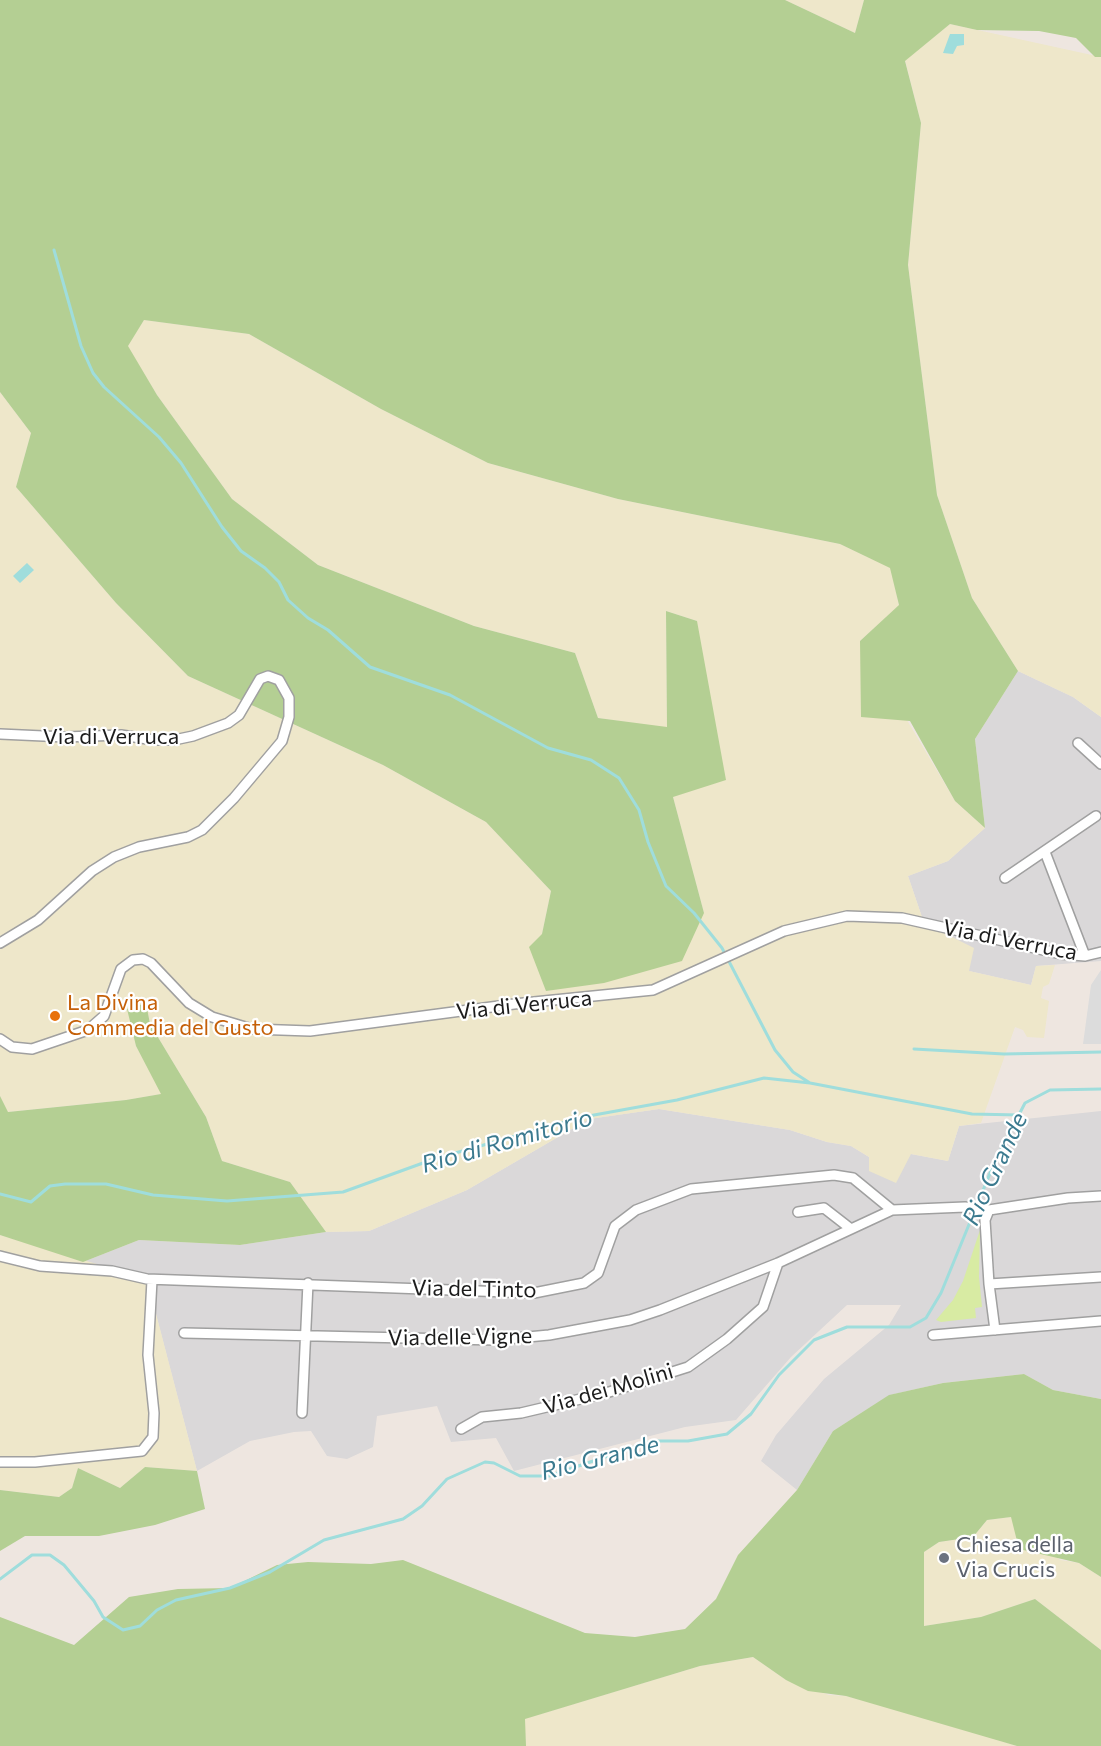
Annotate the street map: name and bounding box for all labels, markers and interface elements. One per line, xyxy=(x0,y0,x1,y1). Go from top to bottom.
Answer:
street label: Via di Verruca xyxy=(43,724,179,750)
street label: Via di Verruca xyxy=(941,914,1079,966)
street label: Via di Verruca xyxy=(455,985,593,1025)
place label: La Divina Commedia del Gusto xyxy=(67,990,274,1042)
marker: La Divina Commedia del Gusto xyxy=(48,1009,62,1023)
water label: Rio di Romitorio xyxy=(418,1103,596,1179)
water label: Rio Grande xyxy=(956,1108,1034,1230)
street label: Via del Tinto xyxy=(411,1275,537,1303)
street label: Via delle Vigne xyxy=(387,1323,533,1351)
street label: Via dei Molini xyxy=(540,1358,676,1420)
water label: Rio Grande xyxy=(538,1429,662,1487)
place label: Chiesa della Via Crucis xyxy=(956,1532,1074,1584)
marker: Chiesa della Via Crucis xyxy=(937,1551,951,1565)

